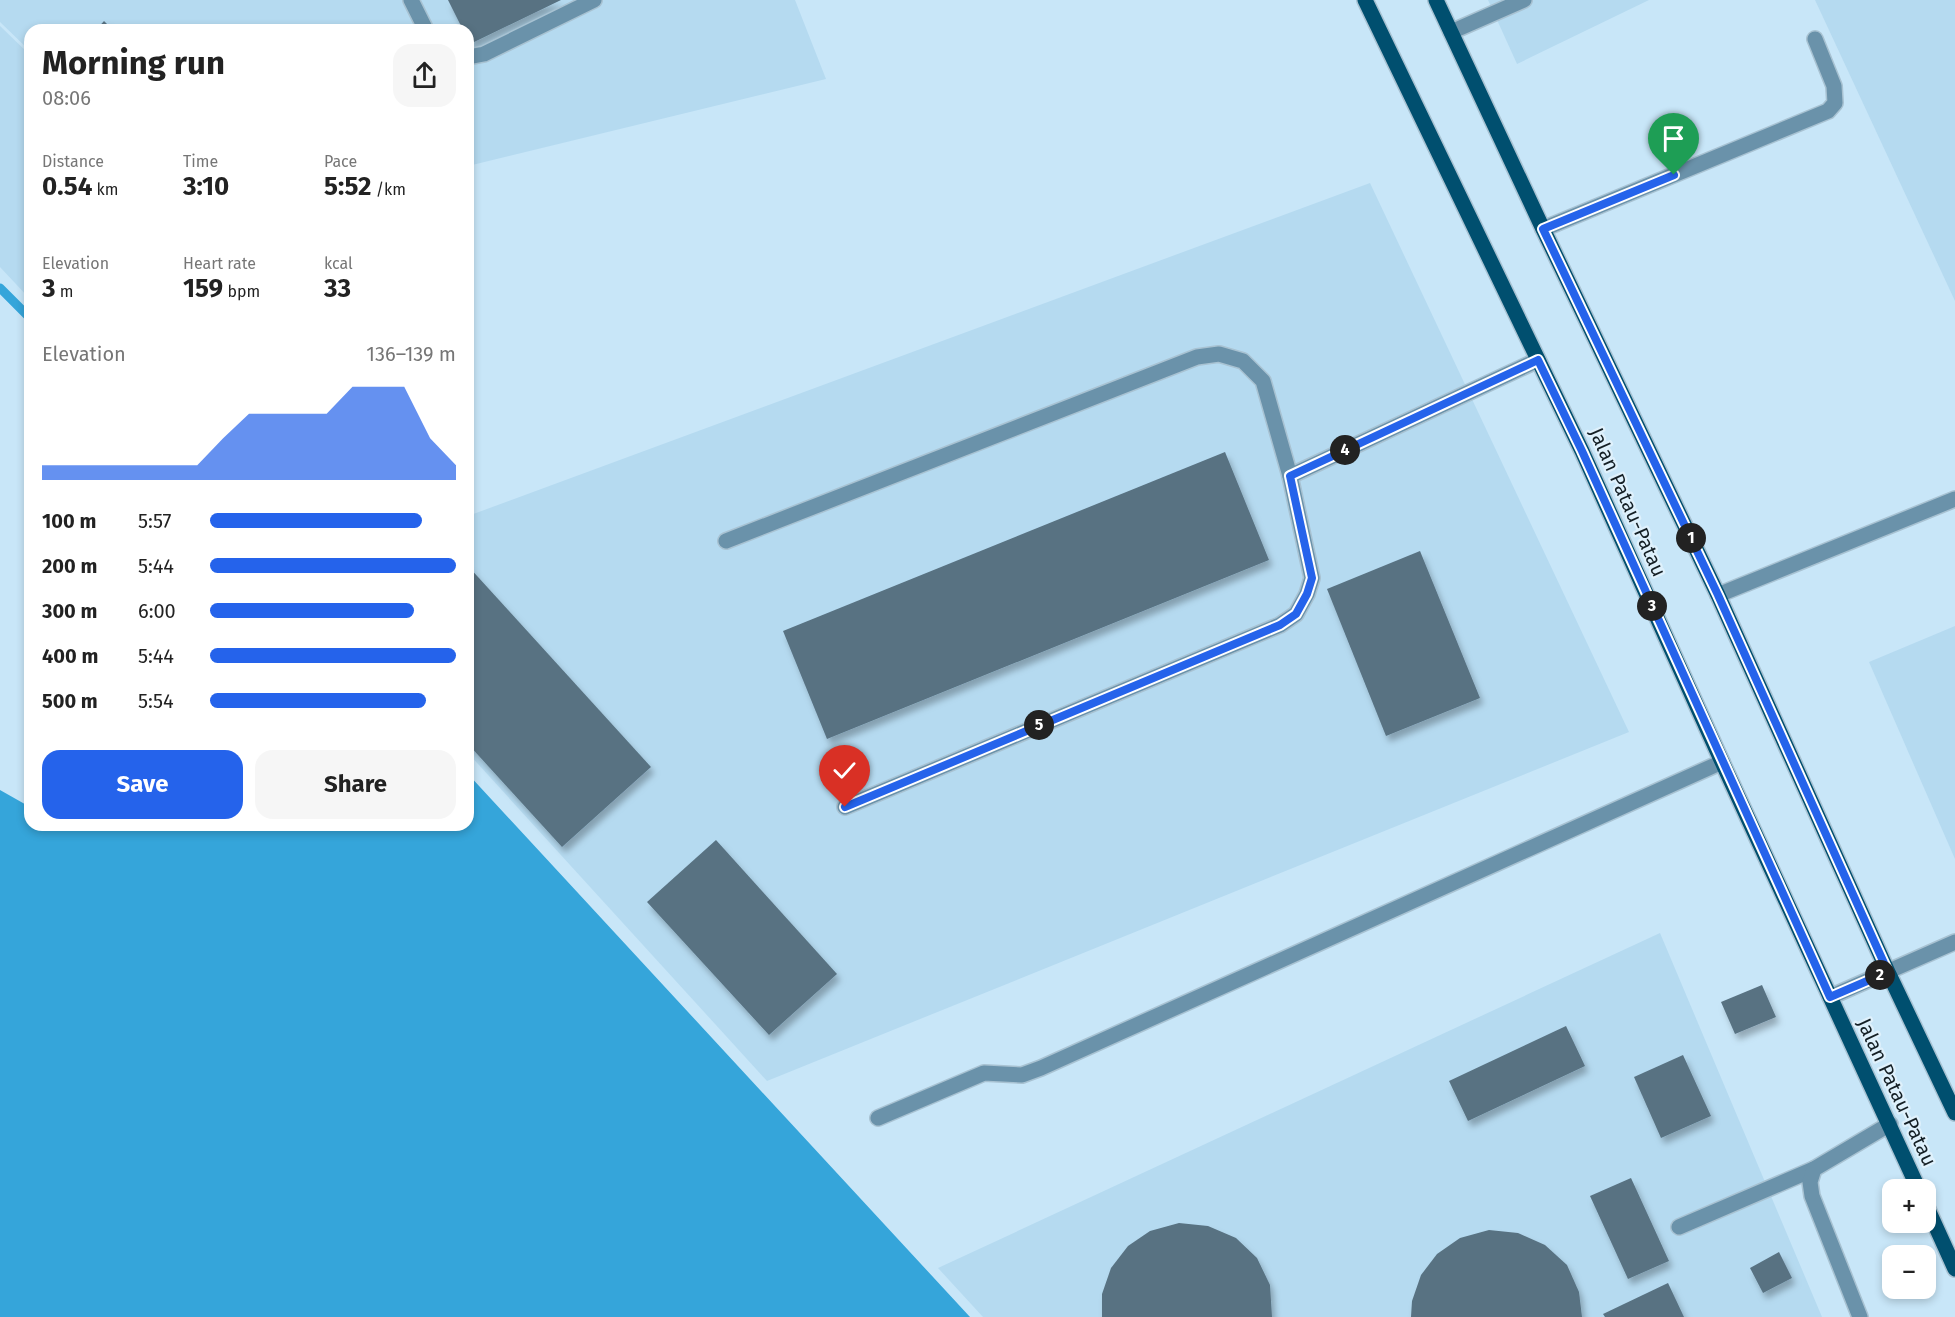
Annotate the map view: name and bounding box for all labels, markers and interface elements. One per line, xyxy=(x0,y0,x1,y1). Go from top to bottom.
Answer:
text: Morning run xyxy=(42,43,225,83)
button: share xyxy=(393,44,456,107)
text: 08:06 xyxy=(42,86,91,110)
pin xyxy=(1648,113,1699,175)
icon: arrive xyxy=(1657,122,1690,155)
text: Distance xyxy=(42,152,104,171)
text: Time xyxy=(183,152,218,171)
text: Pace xyxy=(324,152,357,171)
text: 0.54 xyxy=(42,171,92,202)
text: 3:10 xyxy=(183,171,229,202)
text: 5:52 xyxy=(324,171,371,202)
text: km xyxy=(92,180,119,199)
text: /km xyxy=(371,180,406,199)
text: Elevation xyxy=(42,254,109,273)
text: Heart rate xyxy=(183,254,256,273)
text: kcal xyxy=(324,254,353,273)
text: 3 xyxy=(42,273,56,304)
text: 159 xyxy=(183,273,223,304)
text: 33 xyxy=(324,273,351,304)
text: m xyxy=(56,282,73,301)
text: bpm xyxy=(223,282,260,301)
text: Elevation xyxy=(42,342,126,366)
text: 136–139 m xyxy=(366,342,456,366)
street label: Jalan Patau-Patau xyxy=(1584,424,1672,580)
pin: 4 xyxy=(1330,435,1360,465)
text: 4 xyxy=(1340,440,1350,459)
text: 100 m xyxy=(42,509,96,533)
text: 5:57 xyxy=(138,509,171,533)
pin: 1 xyxy=(1676,523,1706,553)
text: 1 xyxy=(1687,528,1695,547)
text: 200 m xyxy=(42,554,97,578)
text: 5:44 xyxy=(138,554,174,578)
pin: 3 xyxy=(1637,591,1667,621)
text: 3 xyxy=(1648,596,1656,615)
text: 300 m xyxy=(42,599,97,623)
text: 6:00 xyxy=(138,599,176,623)
text: 400 m xyxy=(42,644,98,668)
text: 5:44 xyxy=(138,644,174,668)
text: 500 m xyxy=(42,689,98,713)
text: 5:54 xyxy=(138,689,174,713)
pin: 5 xyxy=(1024,710,1054,740)
text: 5 xyxy=(1035,715,1043,734)
pin xyxy=(819,745,870,807)
button: Save xyxy=(42,750,243,819)
button: Share xyxy=(255,750,456,819)
icon: check xyxy=(828,754,861,787)
pin: 2 xyxy=(1865,960,1895,990)
text: 2 xyxy=(1876,965,1884,984)
street label: Jalan Patau-Patau xyxy=(1852,1014,1942,1170)
map controls xyxy=(1882,1179,1936,1299)
button: + xyxy=(1882,1179,1936,1233)
button: − xyxy=(1882,1245,1936,1299)

